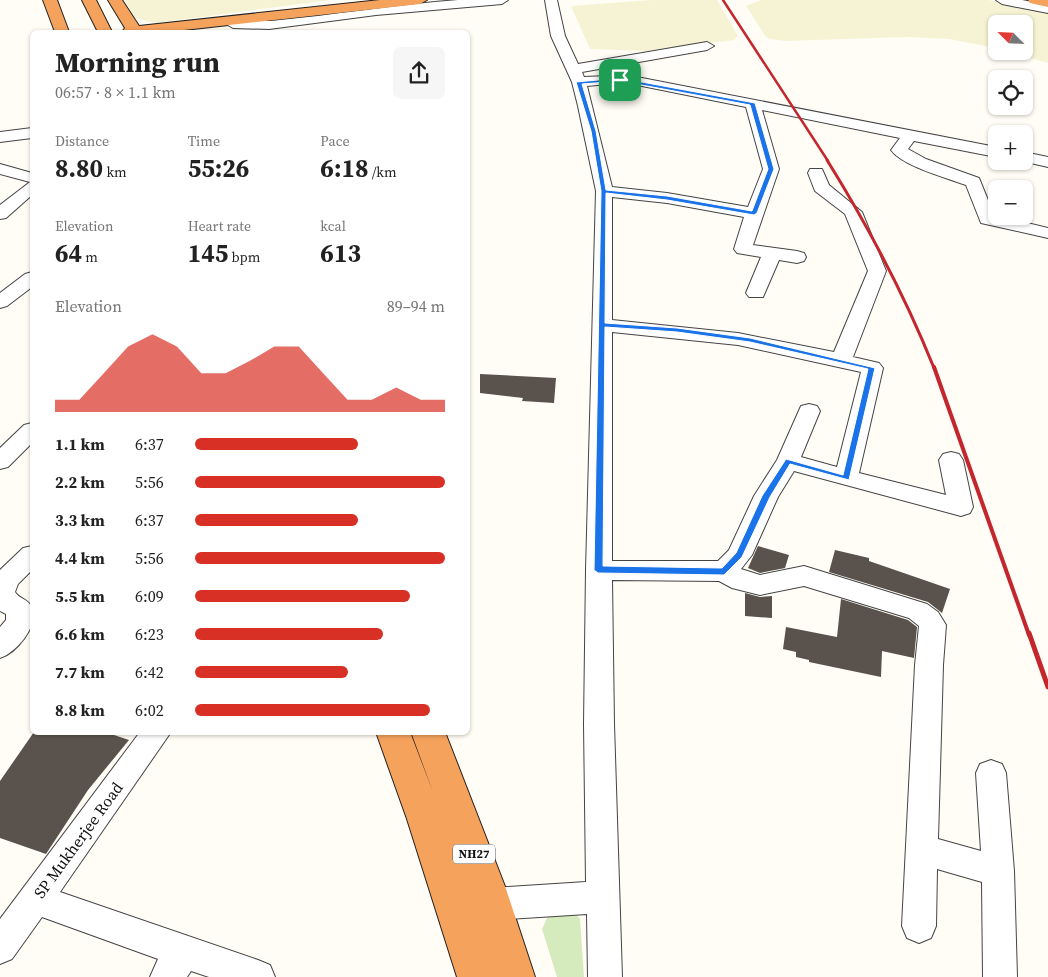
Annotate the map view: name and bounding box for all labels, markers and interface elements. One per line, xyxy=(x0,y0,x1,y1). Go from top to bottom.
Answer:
north arrow xyxy=(988,15,1032,60)
map controls xyxy=(988,15,1033,225)
text: Morning run xyxy=(55,43,220,81)
button: share xyxy=(393,47,445,99)
pin xyxy=(599,59,641,101)
icon: arrive xyxy=(606,66,634,94)
button: locate xyxy=(988,70,1033,115)
text: 06:57 · 8 × 1.1 km xyxy=(55,81,176,103)
button: + xyxy=(988,125,1033,170)
text: Distance xyxy=(55,131,109,151)
text: Time xyxy=(188,131,220,151)
text: Pace xyxy=(320,131,350,151)
text: 8.80 xyxy=(55,151,103,185)
text: 55:26 xyxy=(188,151,249,185)
text: 6:18 xyxy=(320,151,368,185)
text: km xyxy=(103,162,127,182)
text: /km xyxy=(368,162,397,182)
button: − xyxy=(988,180,1033,225)
text: Elevation xyxy=(55,216,113,236)
text: Heart rate xyxy=(188,216,251,236)
text: kcal xyxy=(320,216,346,236)
text: 64 xyxy=(55,236,82,270)
text: 145 xyxy=(188,236,228,270)
text: 613 xyxy=(320,236,361,270)
text: m xyxy=(82,247,98,267)
text: bpm xyxy=(228,247,260,267)
text: Elevation xyxy=(55,295,122,317)
text: 89–94 m xyxy=(387,295,445,317)
text: 1.1 km xyxy=(55,433,105,455)
text: 6:37 xyxy=(135,433,164,455)
text: 2.2 km xyxy=(55,471,105,493)
text: 5:56 xyxy=(135,471,164,493)
text: 3.3 km xyxy=(55,509,105,531)
text: 6:37 xyxy=(135,509,164,531)
text: 4.4 km xyxy=(55,547,105,569)
text: 5:56 xyxy=(135,547,164,569)
text: 5.5 km xyxy=(55,585,105,607)
text: 6:09 xyxy=(135,585,164,607)
text: 6.6 km xyxy=(55,623,105,645)
text: 6:23 xyxy=(135,623,164,645)
text: 7.7 km xyxy=(55,661,105,683)
text: 6:42 xyxy=(135,661,164,683)
text: 8.8 km xyxy=(55,699,105,721)
text: 6:02 xyxy=(135,699,164,721)
street label: SP Mukherjee Road xyxy=(28,777,128,903)
road number: NH27 xyxy=(453,844,495,864)

